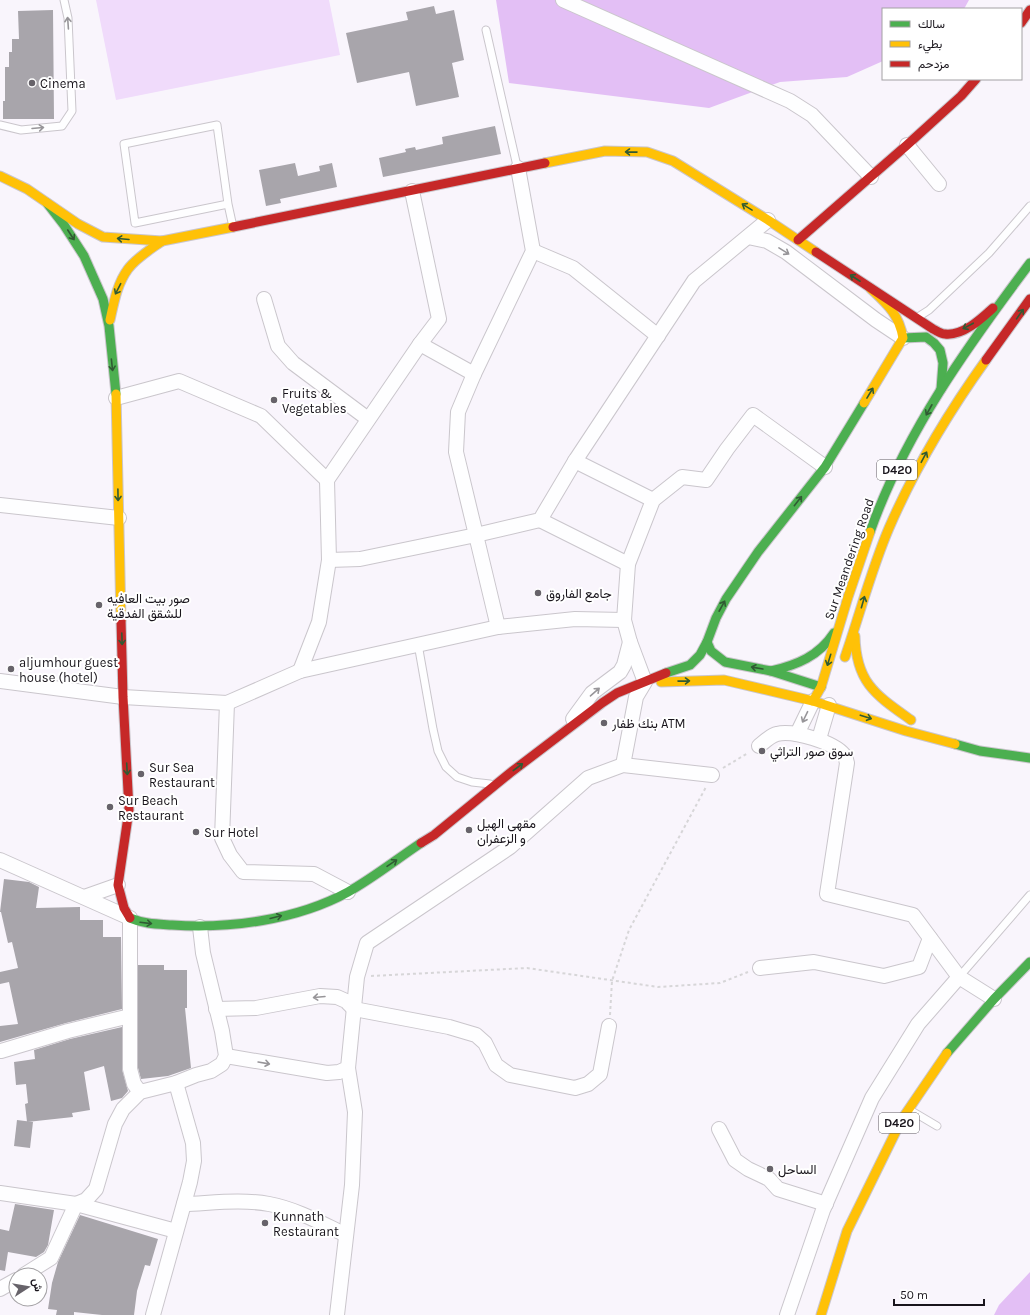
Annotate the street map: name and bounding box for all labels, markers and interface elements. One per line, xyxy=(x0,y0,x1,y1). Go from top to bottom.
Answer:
legend xyxy=(882,8,1022,80)
one-way arrow xyxy=(65,17,72,30)
text: سالك xyxy=(918,17,945,31)
text: بطيء xyxy=(918,37,942,54)
text: مزدحم xyxy=(918,57,949,72)
place label: Cinema xyxy=(40,76,86,91)
marker: Cinema xyxy=(27,78,37,88)
one-way arrow xyxy=(31,125,44,132)
one-way arrow xyxy=(625,148,638,156)
one-way arrow xyxy=(741,202,753,210)
one-way arrow xyxy=(67,229,75,241)
one-way arrow xyxy=(117,236,130,243)
one-way arrow xyxy=(778,247,789,255)
one-way arrow xyxy=(850,274,861,282)
one-way arrow xyxy=(114,283,121,295)
one-way arrow xyxy=(1016,308,1024,319)
one-way arrow xyxy=(962,323,974,331)
one-way arrow xyxy=(109,358,116,371)
place label: Fruits & Vegetables xyxy=(282,386,347,416)
one-way arrow xyxy=(866,388,874,399)
marker: Fruits & Vegetables xyxy=(269,395,279,405)
one-way arrow xyxy=(925,404,932,416)
one-way arrow xyxy=(921,451,929,463)
road number: D420 xyxy=(877,460,917,480)
one-way arrow xyxy=(114,488,122,501)
one-way arrow xyxy=(794,495,802,506)
street label: Sur Meandering Road xyxy=(821,496,877,622)
place label: جامع الفاروق xyxy=(546,586,612,603)
marker: جامع الفاروق xyxy=(533,588,543,598)
place label: صور بيت العافيه للشقق الفدقية xyxy=(107,591,190,622)
one-way arrow xyxy=(860,596,867,609)
marker: صور بيت العافيه للشقق الفدقية xyxy=(94,600,104,610)
one-way arrow xyxy=(719,600,726,612)
one-way arrow xyxy=(118,632,126,645)
one-way arrow xyxy=(825,653,832,666)
place label: aljumhour guest house (hotel) xyxy=(19,655,118,685)
marker: aljumhour guest house (hotel) xyxy=(6,664,16,674)
one-way arrow xyxy=(751,664,764,672)
one-way arrow xyxy=(677,677,690,685)
one-way arrow xyxy=(590,688,600,697)
one-way arrow xyxy=(801,711,808,723)
one-way arrow xyxy=(860,714,872,722)
place label: بنك ظفار ATM xyxy=(611,716,685,732)
marker: بنك ظفار ATM xyxy=(599,718,609,728)
place label: سوق صور التراثي xyxy=(770,744,853,762)
marker: سوق صور التراثي xyxy=(757,746,767,756)
place label: Sur Sea Restaurant xyxy=(149,760,215,790)
one-way arrow xyxy=(123,762,131,775)
one-way arrow xyxy=(512,763,523,771)
marker: Sur Sea Restaurant xyxy=(136,769,146,779)
place label: Sur Beach Restaurant xyxy=(118,793,184,823)
marker: Sur Beach Restaurant xyxy=(105,802,115,812)
place label: مقهى الهيل و الزعفران xyxy=(477,816,536,847)
place label: Sur Hotel xyxy=(204,825,259,840)
marker: مقهى الهيل و الزعفران xyxy=(464,825,474,835)
marker: Sur Hotel xyxy=(191,827,201,837)
one-way arrow xyxy=(386,859,397,867)
one-way arrow xyxy=(269,913,282,921)
one-way arrow xyxy=(140,919,153,927)
one-way arrow xyxy=(313,994,326,1001)
one-way arrow xyxy=(258,1059,271,1067)
road number: D420 xyxy=(879,1113,919,1133)
place label: الساحل xyxy=(778,1162,817,1178)
marker: الساحل xyxy=(765,1164,775,1174)
place label: Kunnath Restaurant xyxy=(273,1209,339,1239)
marker: Kunnath Restaurant xyxy=(260,1218,270,1228)
north arrow xyxy=(8,1267,48,1307)
text: ش xyxy=(30,1277,45,1293)
scale bar xyxy=(894,1281,984,1307)
text: 50 m xyxy=(900,1288,928,1302)

